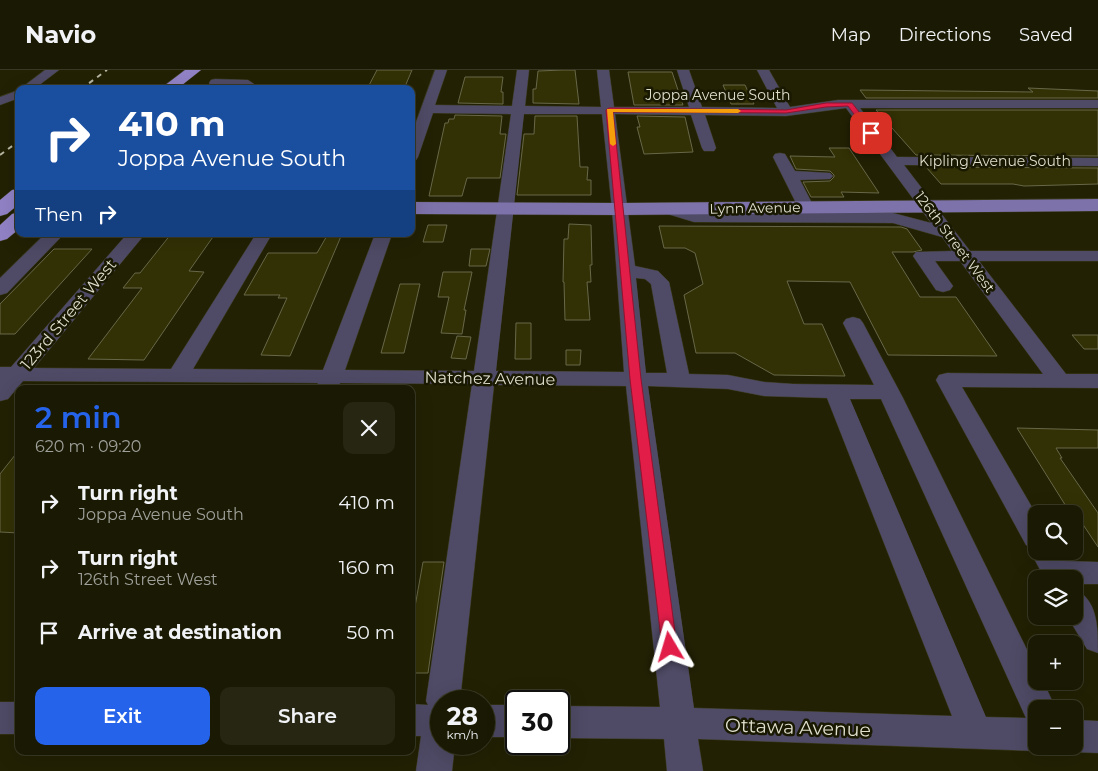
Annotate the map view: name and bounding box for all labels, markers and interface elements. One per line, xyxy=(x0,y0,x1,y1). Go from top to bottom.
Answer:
text: Navio xyxy=(25,20,96,49)
text: Map xyxy=(831,24,871,46)
text: Directions xyxy=(899,24,991,46)
text: Saved xyxy=(1019,24,1073,46)
street label: Joppa Avenue South xyxy=(644,86,791,104)
text: 410 m xyxy=(118,102,225,145)
icon: right xyxy=(35,105,100,170)
pin xyxy=(850,112,892,154)
icon: arrive xyxy=(857,119,885,147)
text: Joppa Avenue South xyxy=(118,145,346,172)
street label: Kipling Avenue South xyxy=(919,152,1071,170)
street label: 126th Street West xyxy=(911,188,999,296)
street label: Lynn Avenue xyxy=(709,198,801,218)
icon: right xyxy=(93,200,121,228)
text: Then xyxy=(35,203,83,226)
street label: 123rd Street West xyxy=(17,255,121,374)
street label: Natchez Avenue xyxy=(424,368,555,389)
text: 2 min xyxy=(35,399,122,436)
button: close xyxy=(343,402,395,454)
text: 620 m · 09:20 xyxy=(35,437,141,456)
text: Turn right xyxy=(78,482,178,505)
icon: right xyxy=(35,489,63,517)
text: 410 m xyxy=(338,491,395,514)
text: Joppa Avenue South xyxy=(78,505,244,524)
map controls xyxy=(1028,505,1083,755)
button: search xyxy=(1028,505,1083,560)
text: Turn right xyxy=(78,547,178,570)
icon: right xyxy=(35,554,63,582)
text: 160 m xyxy=(339,556,395,579)
text: 126th Street West xyxy=(78,570,218,589)
button: layers xyxy=(1028,570,1083,625)
icon: arrive xyxy=(35,619,63,647)
position arrow xyxy=(643,620,695,672)
text: Arrive at destination xyxy=(78,621,282,644)
text: 50 m xyxy=(347,621,395,644)
button: + xyxy=(1028,635,1083,690)
button: Exit xyxy=(35,687,210,745)
button: Share xyxy=(220,687,395,745)
speed limit sign: 30 xyxy=(505,690,570,755)
button: − xyxy=(1028,700,1083,755)
text: 28 xyxy=(447,701,478,731)
street label: Ottawa Avenue xyxy=(725,713,871,742)
text: km/h xyxy=(446,727,479,742)

